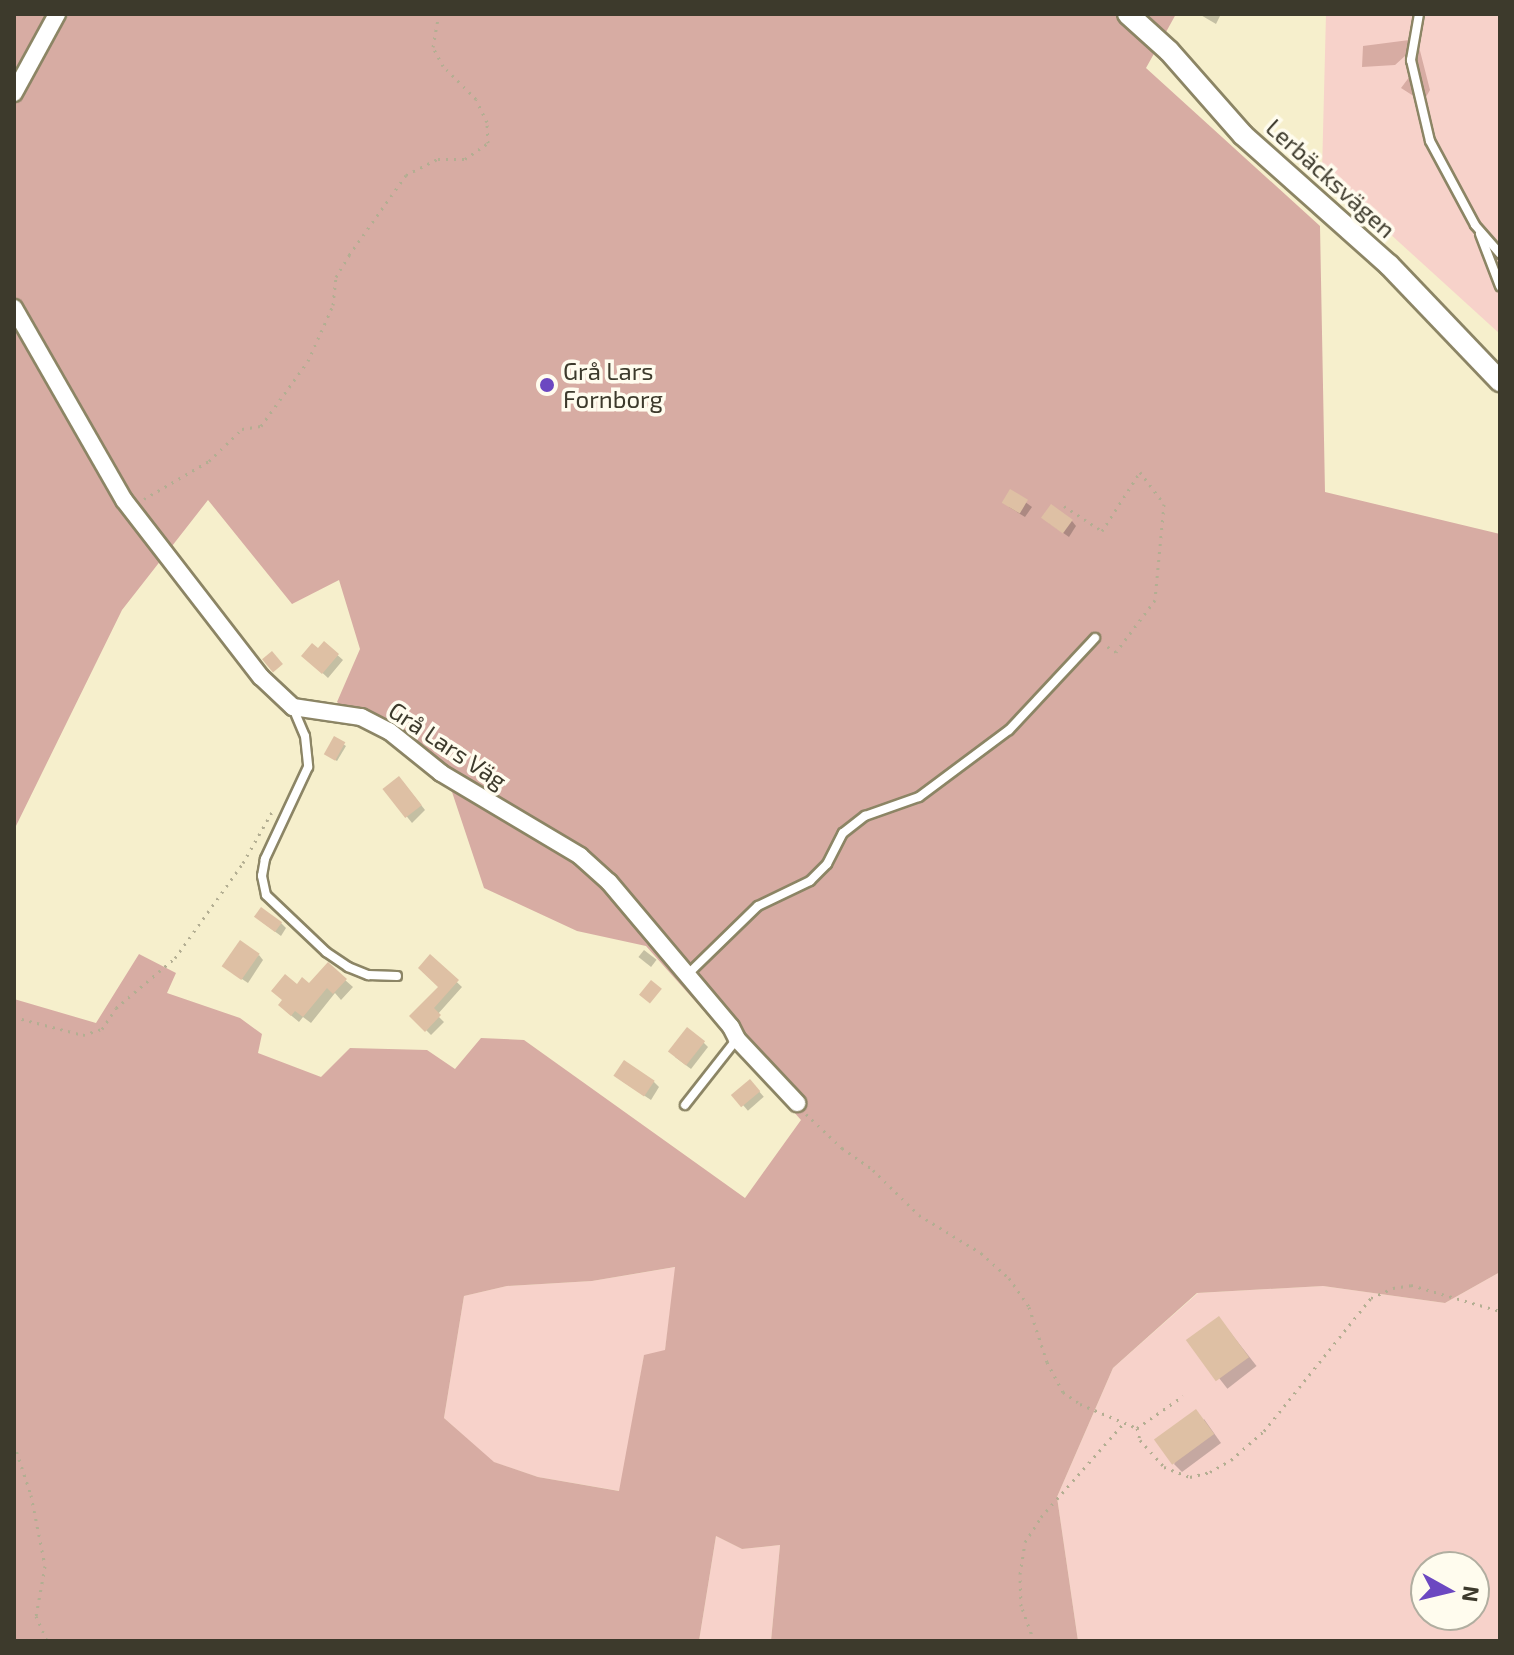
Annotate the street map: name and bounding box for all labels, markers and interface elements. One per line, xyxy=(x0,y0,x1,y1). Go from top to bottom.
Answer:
street label: Lerbäcksvägen xyxy=(1261,113,1401,243)
place label: Grå Lars Fornborg xyxy=(563,357,663,413)
marker: Grå Lars Fornborg xyxy=(538,376,556,394)
street label: Grå Lars Väg xyxy=(383,695,513,795)
north arrow xyxy=(1410,1551,1490,1631)
text: N xyxy=(1458,1584,1486,1604)

